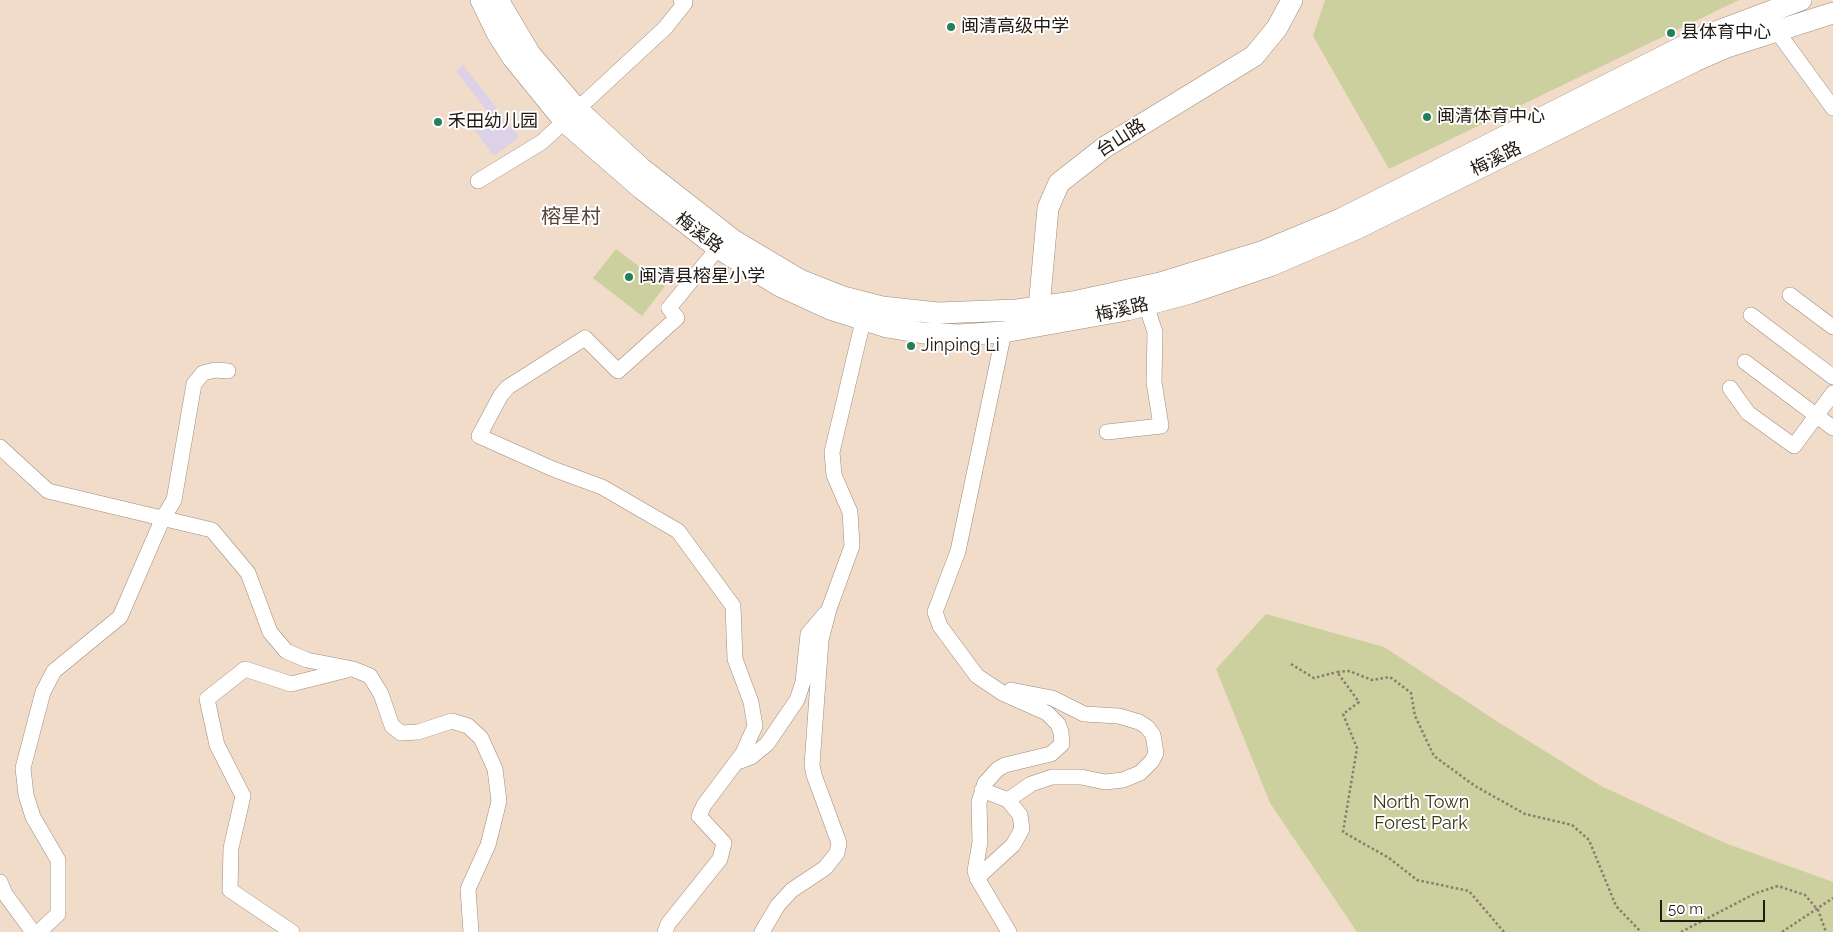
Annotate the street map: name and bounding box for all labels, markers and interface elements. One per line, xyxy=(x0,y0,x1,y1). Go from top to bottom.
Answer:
place label: 闽清高级中学 xyxy=(961,16,1069,38)
marker: 闽清高级中学 xyxy=(945,21,957,33)
place label: 县体育中心 xyxy=(1681,22,1771,44)
marker: 县体育中心 xyxy=(1665,27,1677,39)
place label: 闽清体育中心 xyxy=(1437,106,1545,128)
place label: 禾田幼儿园 xyxy=(448,111,538,133)
marker: 闽清体育中心 xyxy=(1421,111,1433,123)
street label: 台山路 xyxy=(1092,114,1150,162)
marker: 禾田幼儿园 xyxy=(432,116,444,128)
street label: 梅溪路 xyxy=(1467,137,1525,181)
district label: 榕星村 xyxy=(541,205,601,229)
street label: 梅溪路 xyxy=(671,208,727,258)
place label: 闽清县榕星小学 xyxy=(639,266,765,288)
marker: 闽清县榕星小学 xyxy=(623,271,635,283)
street label: 梅溪路 xyxy=(1093,293,1151,327)
place label: Jinping Li xyxy=(921,335,1000,357)
marker: Jinping Li xyxy=(905,340,917,352)
park label: North Town Forest Park xyxy=(1373,792,1469,834)
scale bar xyxy=(1663,890,1768,922)
text: 50 m xyxy=(1668,900,1703,918)

